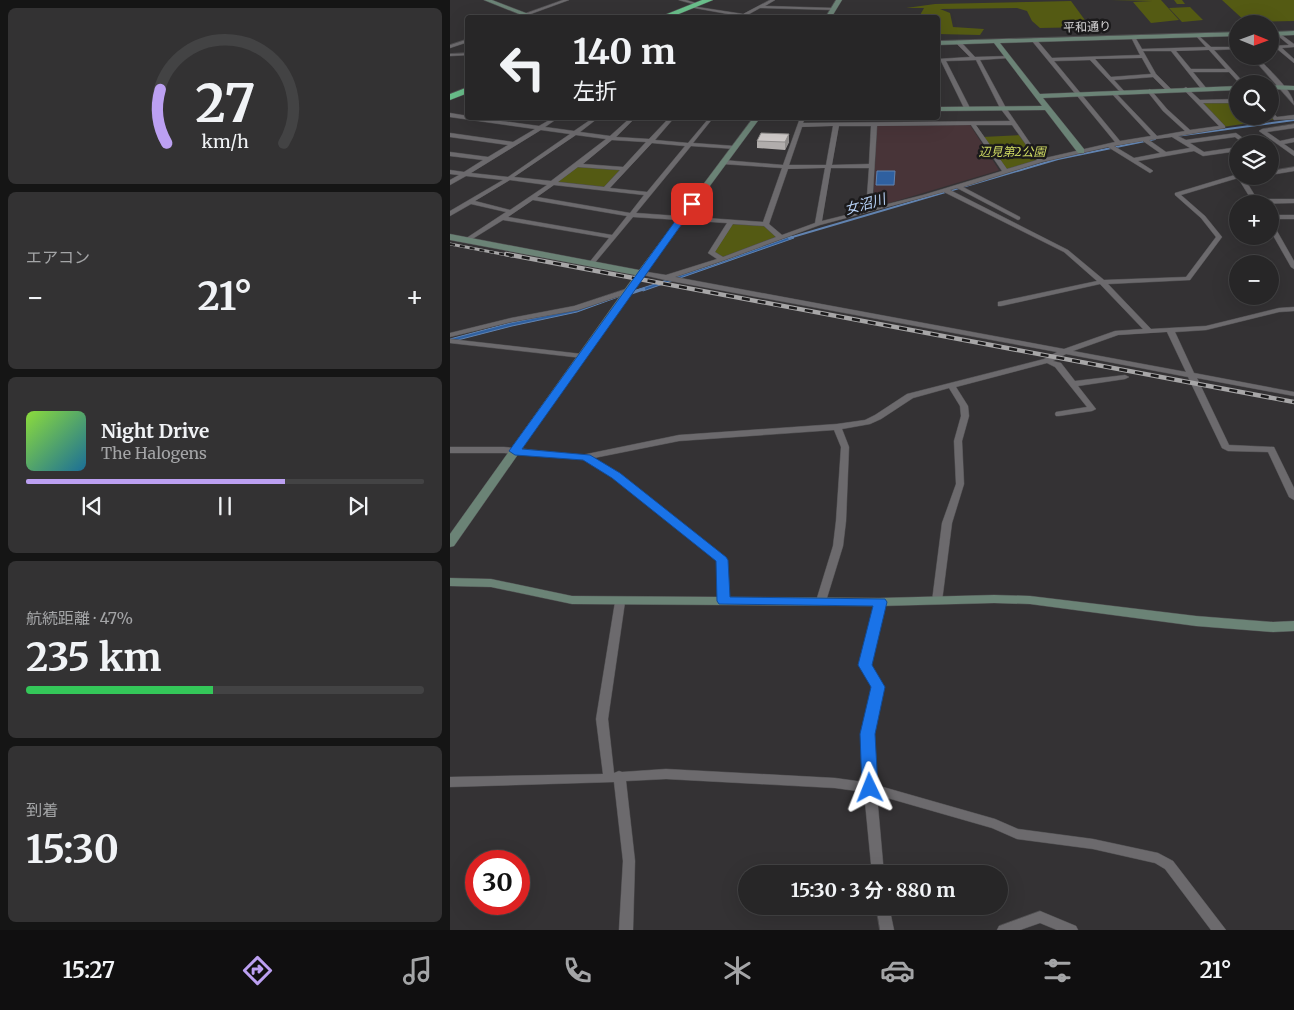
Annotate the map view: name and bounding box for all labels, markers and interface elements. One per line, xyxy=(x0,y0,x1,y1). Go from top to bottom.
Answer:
north arrow xyxy=(1229,15,1279,65)
map controls xyxy=(1229,15,1279,305)
street label: 平和通り xyxy=(1063,18,1111,35)
text: 140 m xyxy=(573,30,676,74)
icon: left xyxy=(490,35,555,100)
text: 27 xyxy=(195,71,255,136)
button: search xyxy=(1229,75,1279,125)
text: 左折 xyxy=(573,77,617,105)
text: km/h xyxy=(201,130,249,153)
button: layers xyxy=(1229,135,1279,185)
park label: 辺見第2公園 xyxy=(979,144,1047,159)
pin xyxy=(671,183,713,225)
water label: 女沼川 xyxy=(842,189,890,218)
icon: arrive xyxy=(678,190,706,218)
button: + xyxy=(1229,195,1279,245)
text: エアコン xyxy=(26,247,90,267)
button: − xyxy=(1229,255,1279,305)
text: 21° xyxy=(198,273,252,320)
text: − xyxy=(26,279,45,315)
text: + xyxy=(405,279,424,315)
text: Night Drive xyxy=(101,419,209,443)
text: The Halogens xyxy=(101,443,207,463)
icon: previous xyxy=(78,492,106,520)
icon: pause xyxy=(211,492,239,520)
icon: next xyxy=(344,492,372,520)
text: 航続距離 · 47% xyxy=(26,608,133,628)
text: 235 km xyxy=(26,634,162,681)
position arrow xyxy=(843,761,895,813)
text: 到着 xyxy=(26,800,58,820)
text: 15:30 xyxy=(26,826,119,873)
speed limit sign: 30 xyxy=(465,850,530,915)
text: 15:30 · 3 分 · 880 m xyxy=(791,878,955,902)
icon: directions xyxy=(240,953,275,988)
icon: music xyxy=(400,953,435,988)
icon: phone xyxy=(560,953,595,988)
icon: climate xyxy=(720,953,755,988)
icon: car xyxy=(880,953,915,988)
icon: filters xyxy=(1040,953,1075,988)
text: 15:27 xyxy=(62,956,115,984)
text: 21° xyxy=(1200,956,1232,984)

